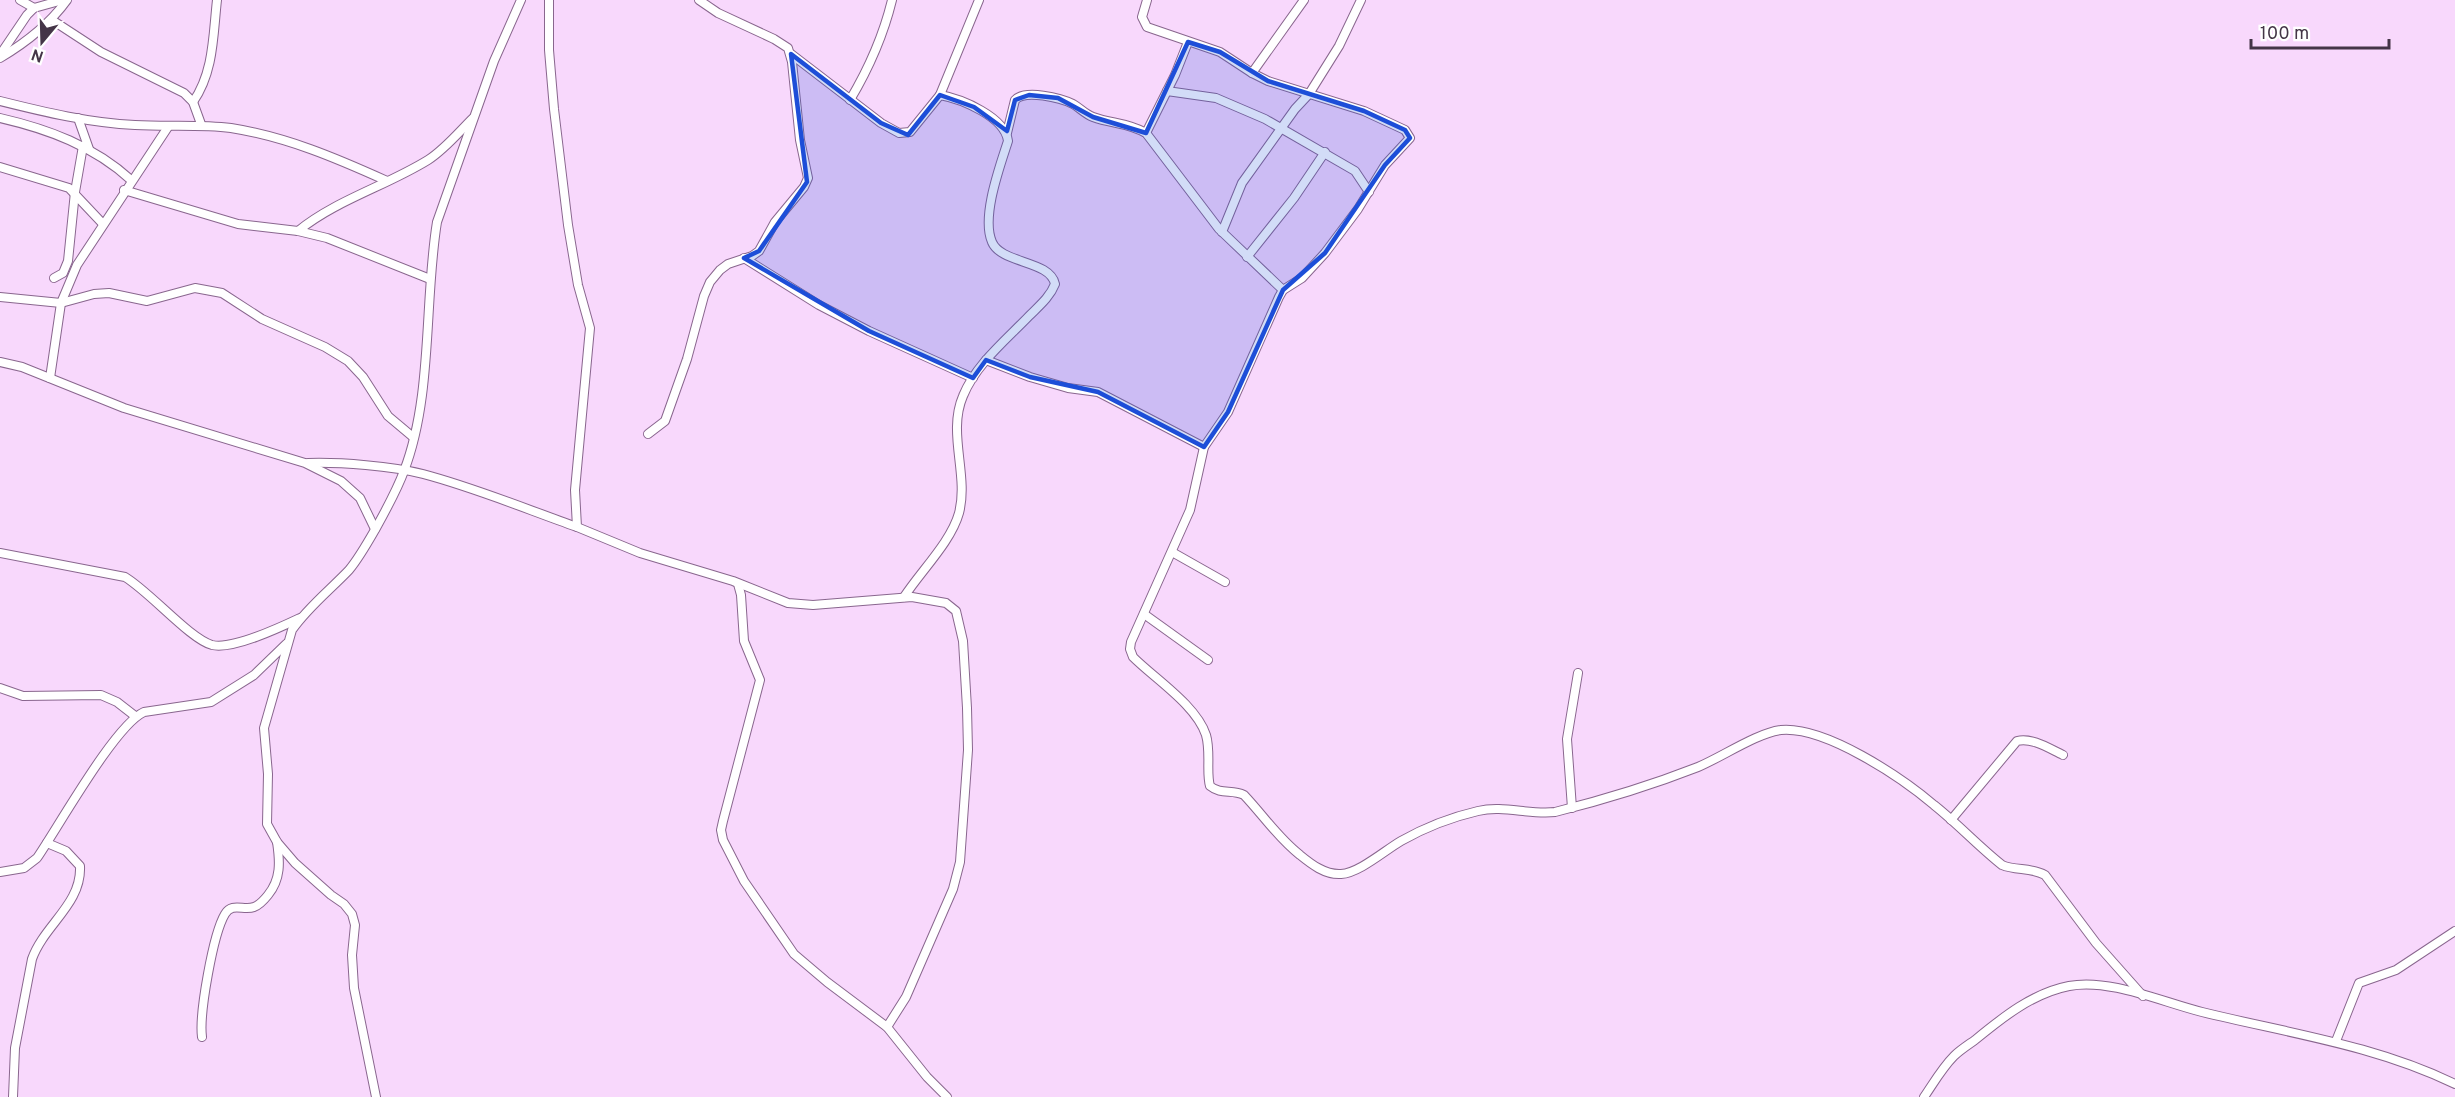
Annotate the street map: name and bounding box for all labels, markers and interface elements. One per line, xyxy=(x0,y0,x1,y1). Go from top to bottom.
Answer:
north arrow xyxy=(12,12,72,72)
scale bar xyxy=(2251,12,2389,50)
text: 100 m xyxy=(2260,23,2309,46)
text: N xyxy=(29,43,46,66)

